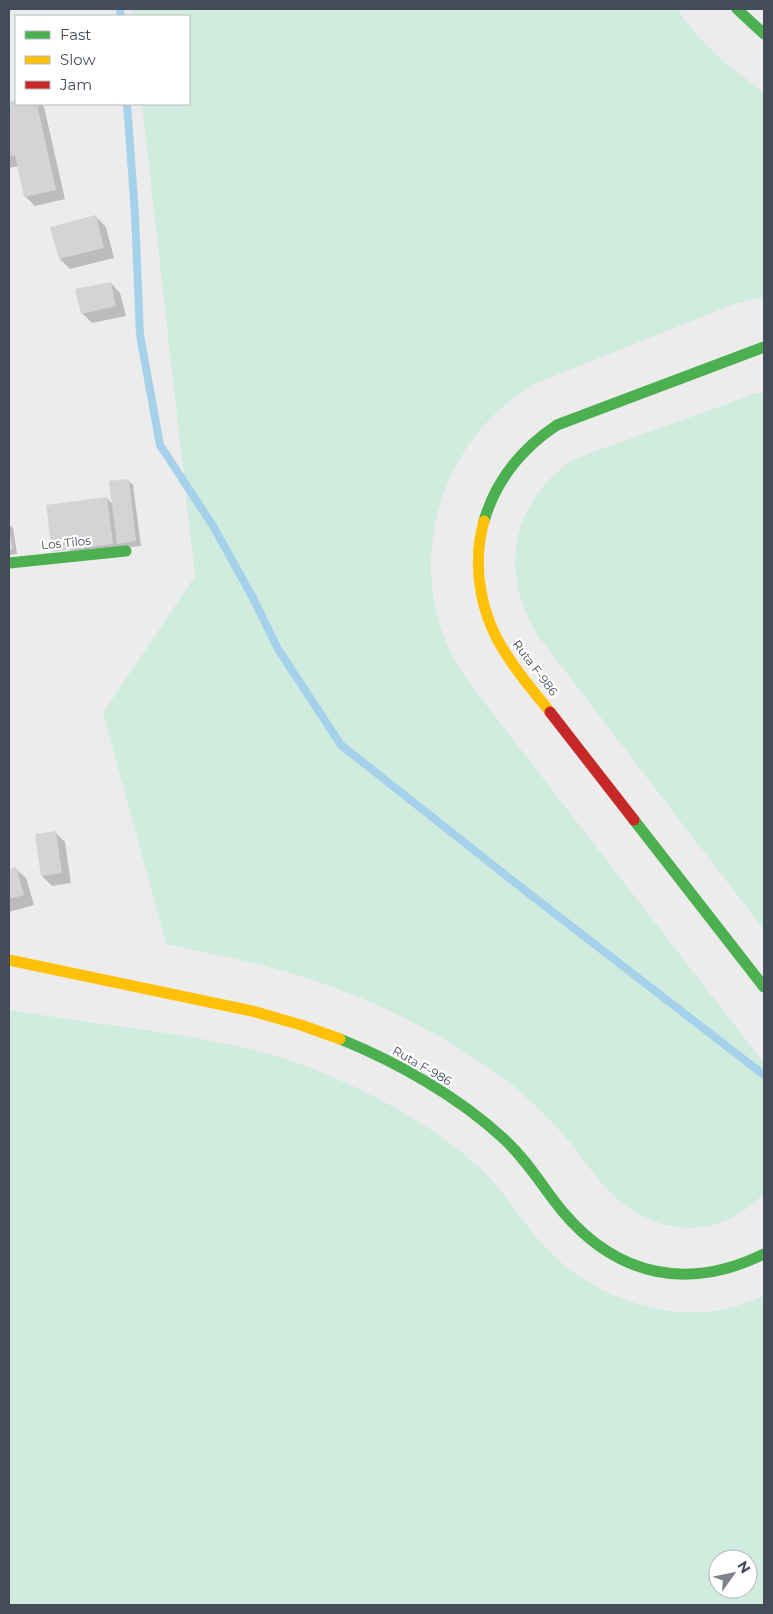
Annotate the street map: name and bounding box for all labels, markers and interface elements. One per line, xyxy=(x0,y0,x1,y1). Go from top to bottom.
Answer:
legend xyxy=(15,15,190,105)
text: Fast xyxy=(60,25,91,44)
text: Slow xyxy=(60,50,96,69)
text: Jam xyxy=(59,75,92,94)
street label: Los Tilos xyxy=(40,532,92,553)
street label: Ruta F-986 xyxy=(510,637,561,699)
street label: Ruta F-986 xyxy=(390,1043,455,1089)
north arrow xyxy=(708,1549,758,1599)
text: N xyxy=(733,1557,755,1577)

